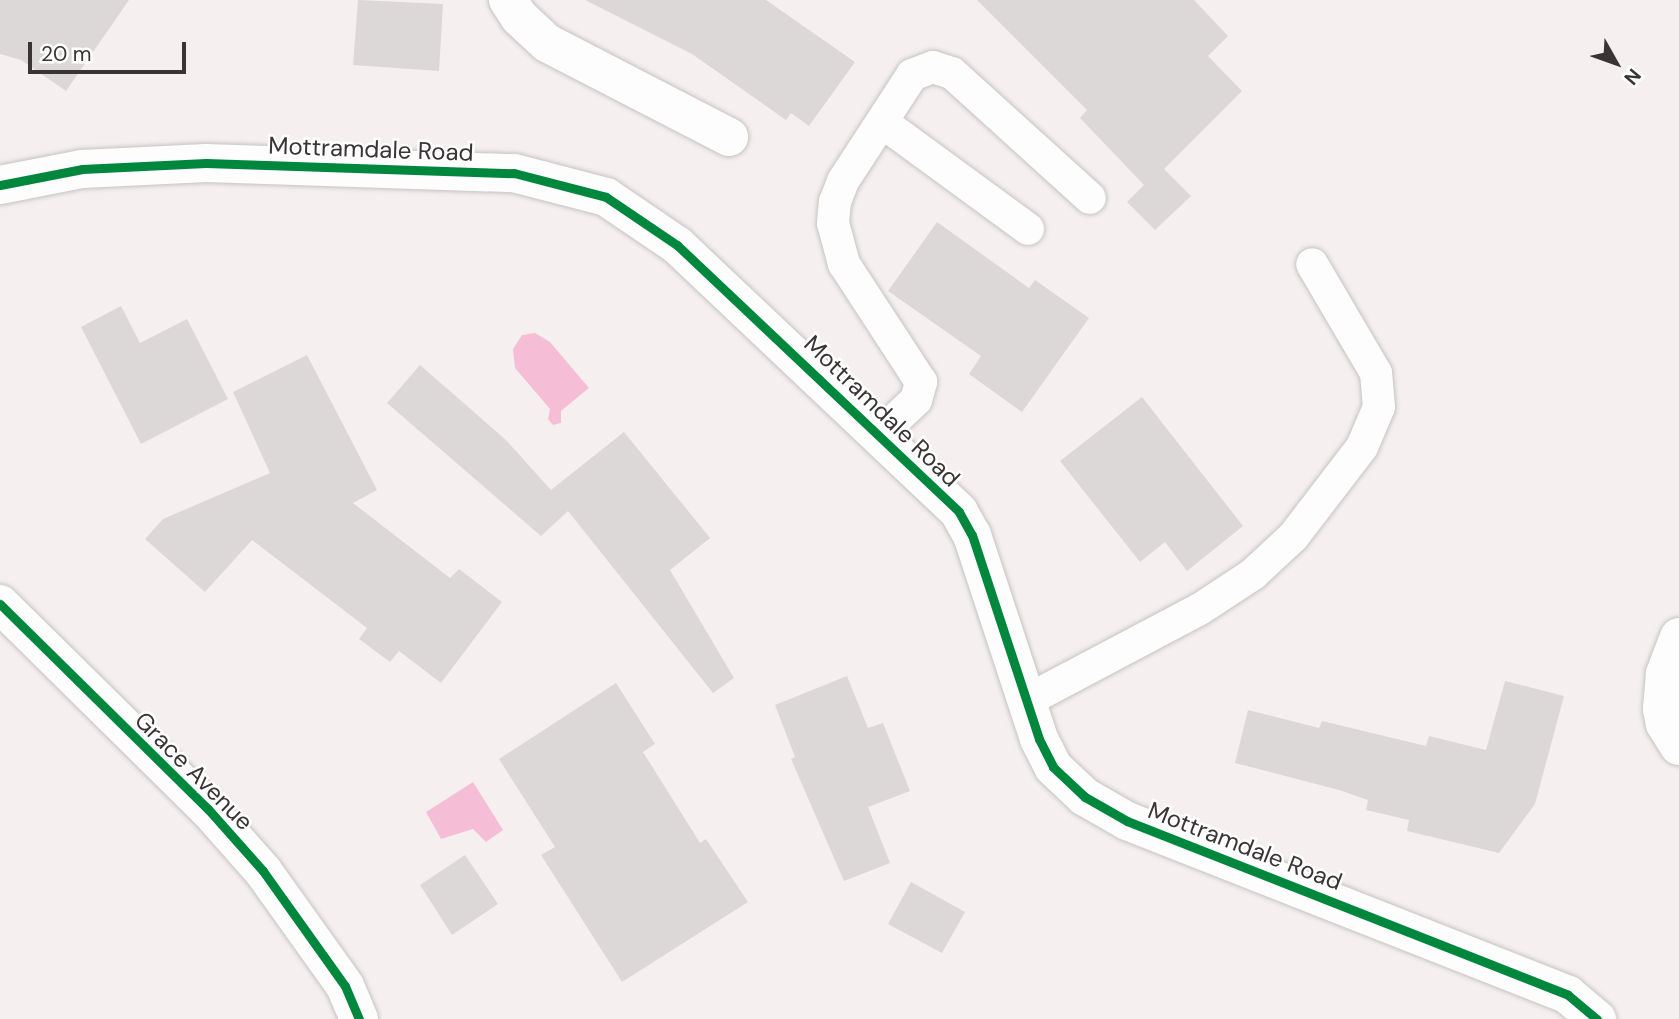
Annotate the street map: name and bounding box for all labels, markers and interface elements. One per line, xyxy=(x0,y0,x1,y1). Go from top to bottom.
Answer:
scale bar xyxy=(32,28,189,72)
north arrow xyxy=(1581,28,1651,98)
text: 20 m xyxy=(41,40,92,68)
text: N xyxy=(1618,63,1647,90)
street label: Mottramdale Road xyxy=(268,131,474,167)
street label: Mottramdale Road xyxy=(798,329,966,493)
street label: Grace Avenue xyxy=(129,706,259,836)
street label: Mottramdale Road xyxy=(1144,796,1346,896)

